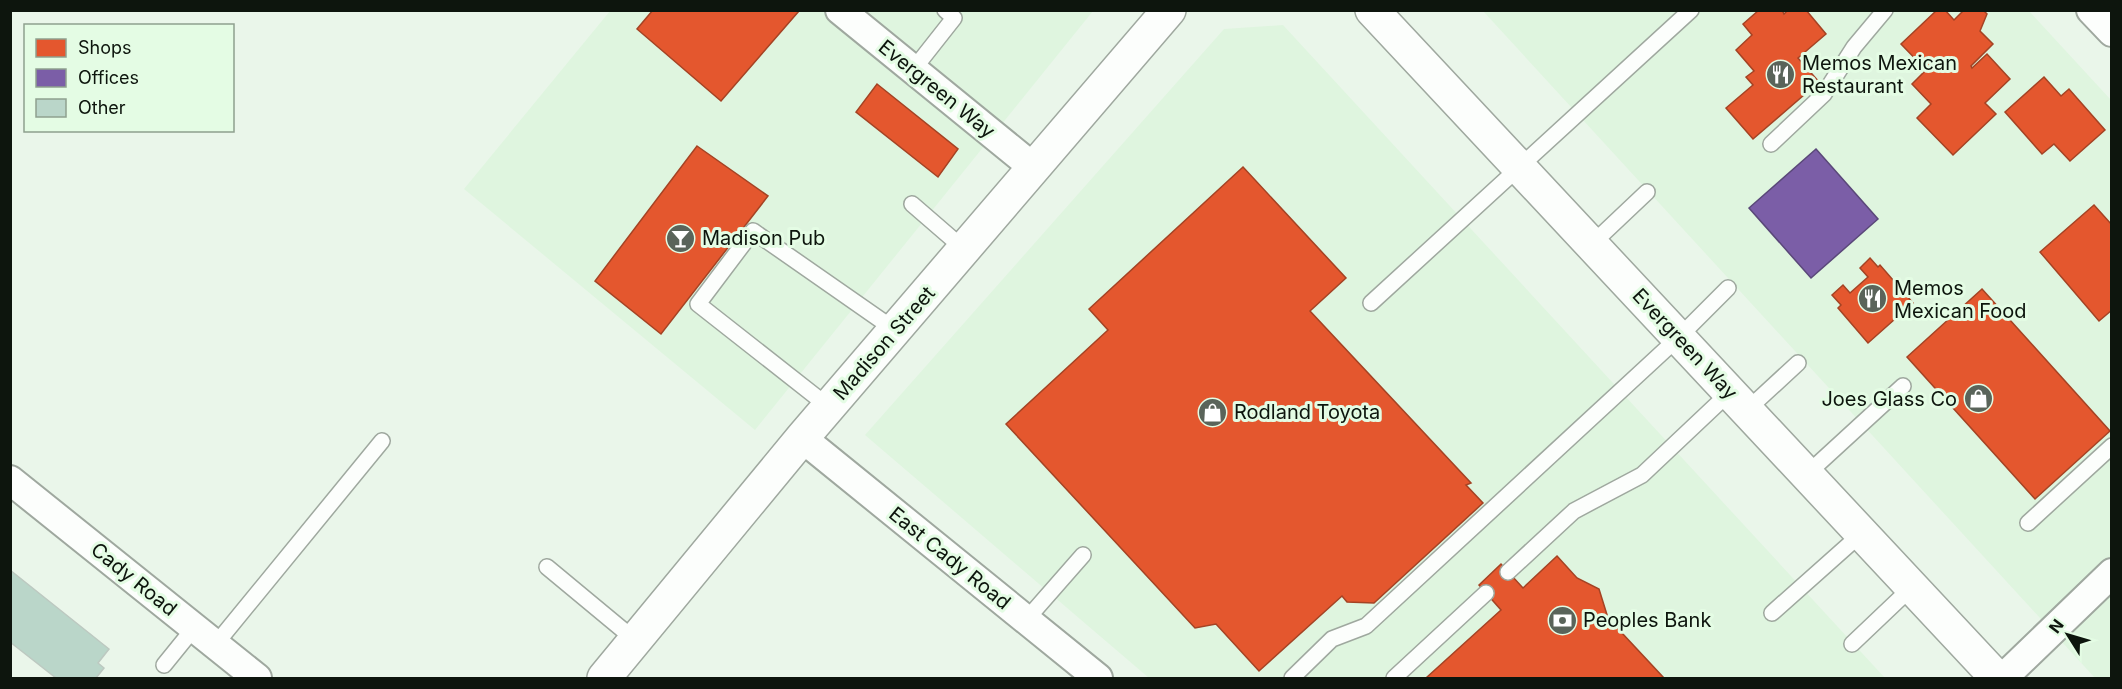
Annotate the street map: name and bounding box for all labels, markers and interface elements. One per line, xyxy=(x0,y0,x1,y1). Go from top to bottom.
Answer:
legend xyxy=(24,24,234,132)
street label: Evergreen Way xyxy=(874,35,1000,143)
text: Shops xyxy=(78,37,132,58)
place label: Memos Mexican Restaurant xyxy=(1802,51,1957,98)
restaurant icon: Memos Mexican Restaurant xyxy=(1765,58,1797,90)
text: Offices xyxy=(78,67,139,88)
text: Other xyxy=(78,97,126,118)
bar icon: Madison Pub xyxy=(665,222,697,254)
place label: Madison Pub xyxy=(702,226,825,250)
place label: Memos Mexican Food xyxy=(1894,276,2027,323)
street label: Madison Street xyxy=(828,281,940,405)
restaurant icon: Memos Mexican Food xyxy=(1857,283,1889,315)
street label: Evergreen Way xyxy=(1628,284,1742,404)
shop icon: Joes Glass Co xyxy=(1962,383,1994,415)
place label: Joes Glass Co xyxy=(1821,387,1957,411)
shop icon: Rodland Toyota xyxy=(1197,396,1229,428)
place label: Rodland Toyota xyxy=(1234,400,1380,424)
street label: East Cady Road xyxy=(884,502,1016,614)
street label: Cady Road xyxy=(86,537,182,621)
bank icon: Peoples Bank xyxy=(1546,604,1578,636)
north arrow xyxy=(2038,605,2098,665)
place label: Peoples Bank xyxy=(1583,608,1711,632)
text: N xyxy=(2044,615,2068,637)

